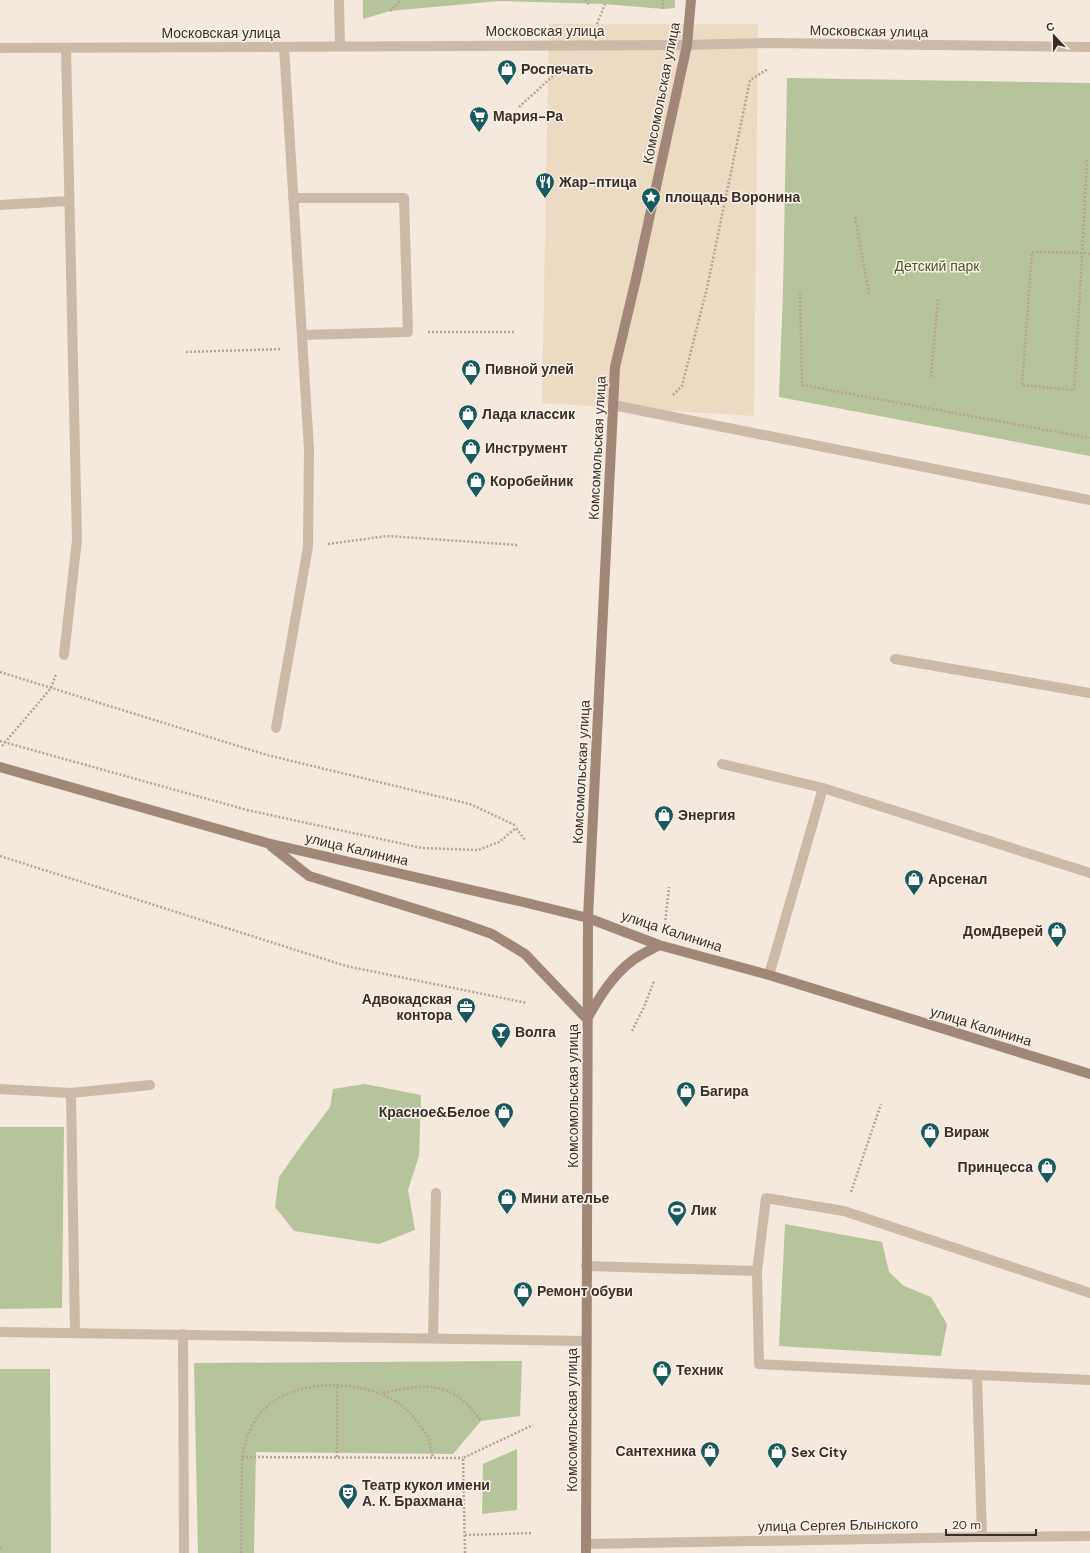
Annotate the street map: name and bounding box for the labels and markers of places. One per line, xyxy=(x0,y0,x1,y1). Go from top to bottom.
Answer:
shop icon: Роспечать xyxy=(496,58,518,86)
place label: Роспечать xyxy=(521,60,594,78)
supermarket icon: Мария-Ра xyxy=(468,105,490,133)
place label: Мария-Ра xyxy=(493,107,563,125)
restaurant icon: Жар-птица xyxy=(534,171,556,199)
place label: Жар-птица xyxy=(558,173,637,191)
place icon: площадь Воронина xyxy=(640,186,662,214)
place label: площадь Воронина xyxy=(665,188,801,206)
shop icon: Пивной улей xyxy=(460,358,482,386)
place label: Пивной улей xyxy=(485,360,574,378)
shop icon: Лада классик xyxy=(457,403,479,431)
place label: Лада классик xyxy=(482,405,576,423)
shop icon: Инструмент xyxy=(460,437,482,465)
place label: Инструмент xyxy=(485,439,568,457)
shop icon: Коробейник xyxy=(465,470,487,498)
place label: Коробейник xyxy=(490,472,574,490)
shop icon: Энергия xyxy=(653,804,675,832)
place label: Энергия xyxy=(678,806,735,824)
shop icon: Арсенал xyxy=(903,868,925,896)
place label: Арсенал xyxy=(928,870,987,888)
shop icon: ДомДверей xyxy=(1046,920,1068,948)
place label: ДомДверей xyxy=(963,922,1043,940)
place label: Адвокадская контора xyxy=(362,990,452,1024)
office icon: Адвокадская контора xyxy=(455,996,477,1024)
bar icon: Волга xyxy=(490,1021,512,1049)
place label: Волга xyxy=(515,1023,556,1041)
shop icon: Багира xyxy=(675,1080,697,1108)
place label: Багира xyxy=(700,1082,749,1100)
shop icon: Красное&Белое xyxy=(493,1101,515,1129)
place label: Красное&Белое xyxy=(379,1103,490,1121)
shop icon: Вираж xyxy=(919,1121,941,1149)
place label: Вираж xyxy=(944,1123,990,1141)
shop icon: Принцесса xyxy=(1036,1156,1058,1184)
place label: Принцесса xyxy=(958,1158,1033,1176)
shop icon: Мини ателье xyxy=(496,1187,518,1215)
place label: Мини ателье xyxy=(521,1189,610,1207)
sports icon: Лик xyxy=(666,1199,688,1227)
place label: Лик xyxy=(691,1201,717,1219)
shop icon: Ремонт обуви xyxy=(512,1280,534,1308)
place label: Ремонт обуви xyxy=(537,1282,633,1300)
shop icon: Техник xyxy=(651,1359,673,1387)
place label: Техник xyxy=(676,1361,724,1379)
shop icon: Сантехника xyxy=(699,1440,721,1468)
shop icon: Sex City xyxy=(766,1441,788,1469)
place label: Сантехника xyxy=(615,1442,696,1460)
place label: Sex City xyxy=(791,1443,848,1461)
place label: Театр кукол имени А. К. Брахмана xyxy=(362,1476,490,1510)
theatre icon: Театр кукол имени А. К. Брахмана xyxy=(337,1482,359,1510)

